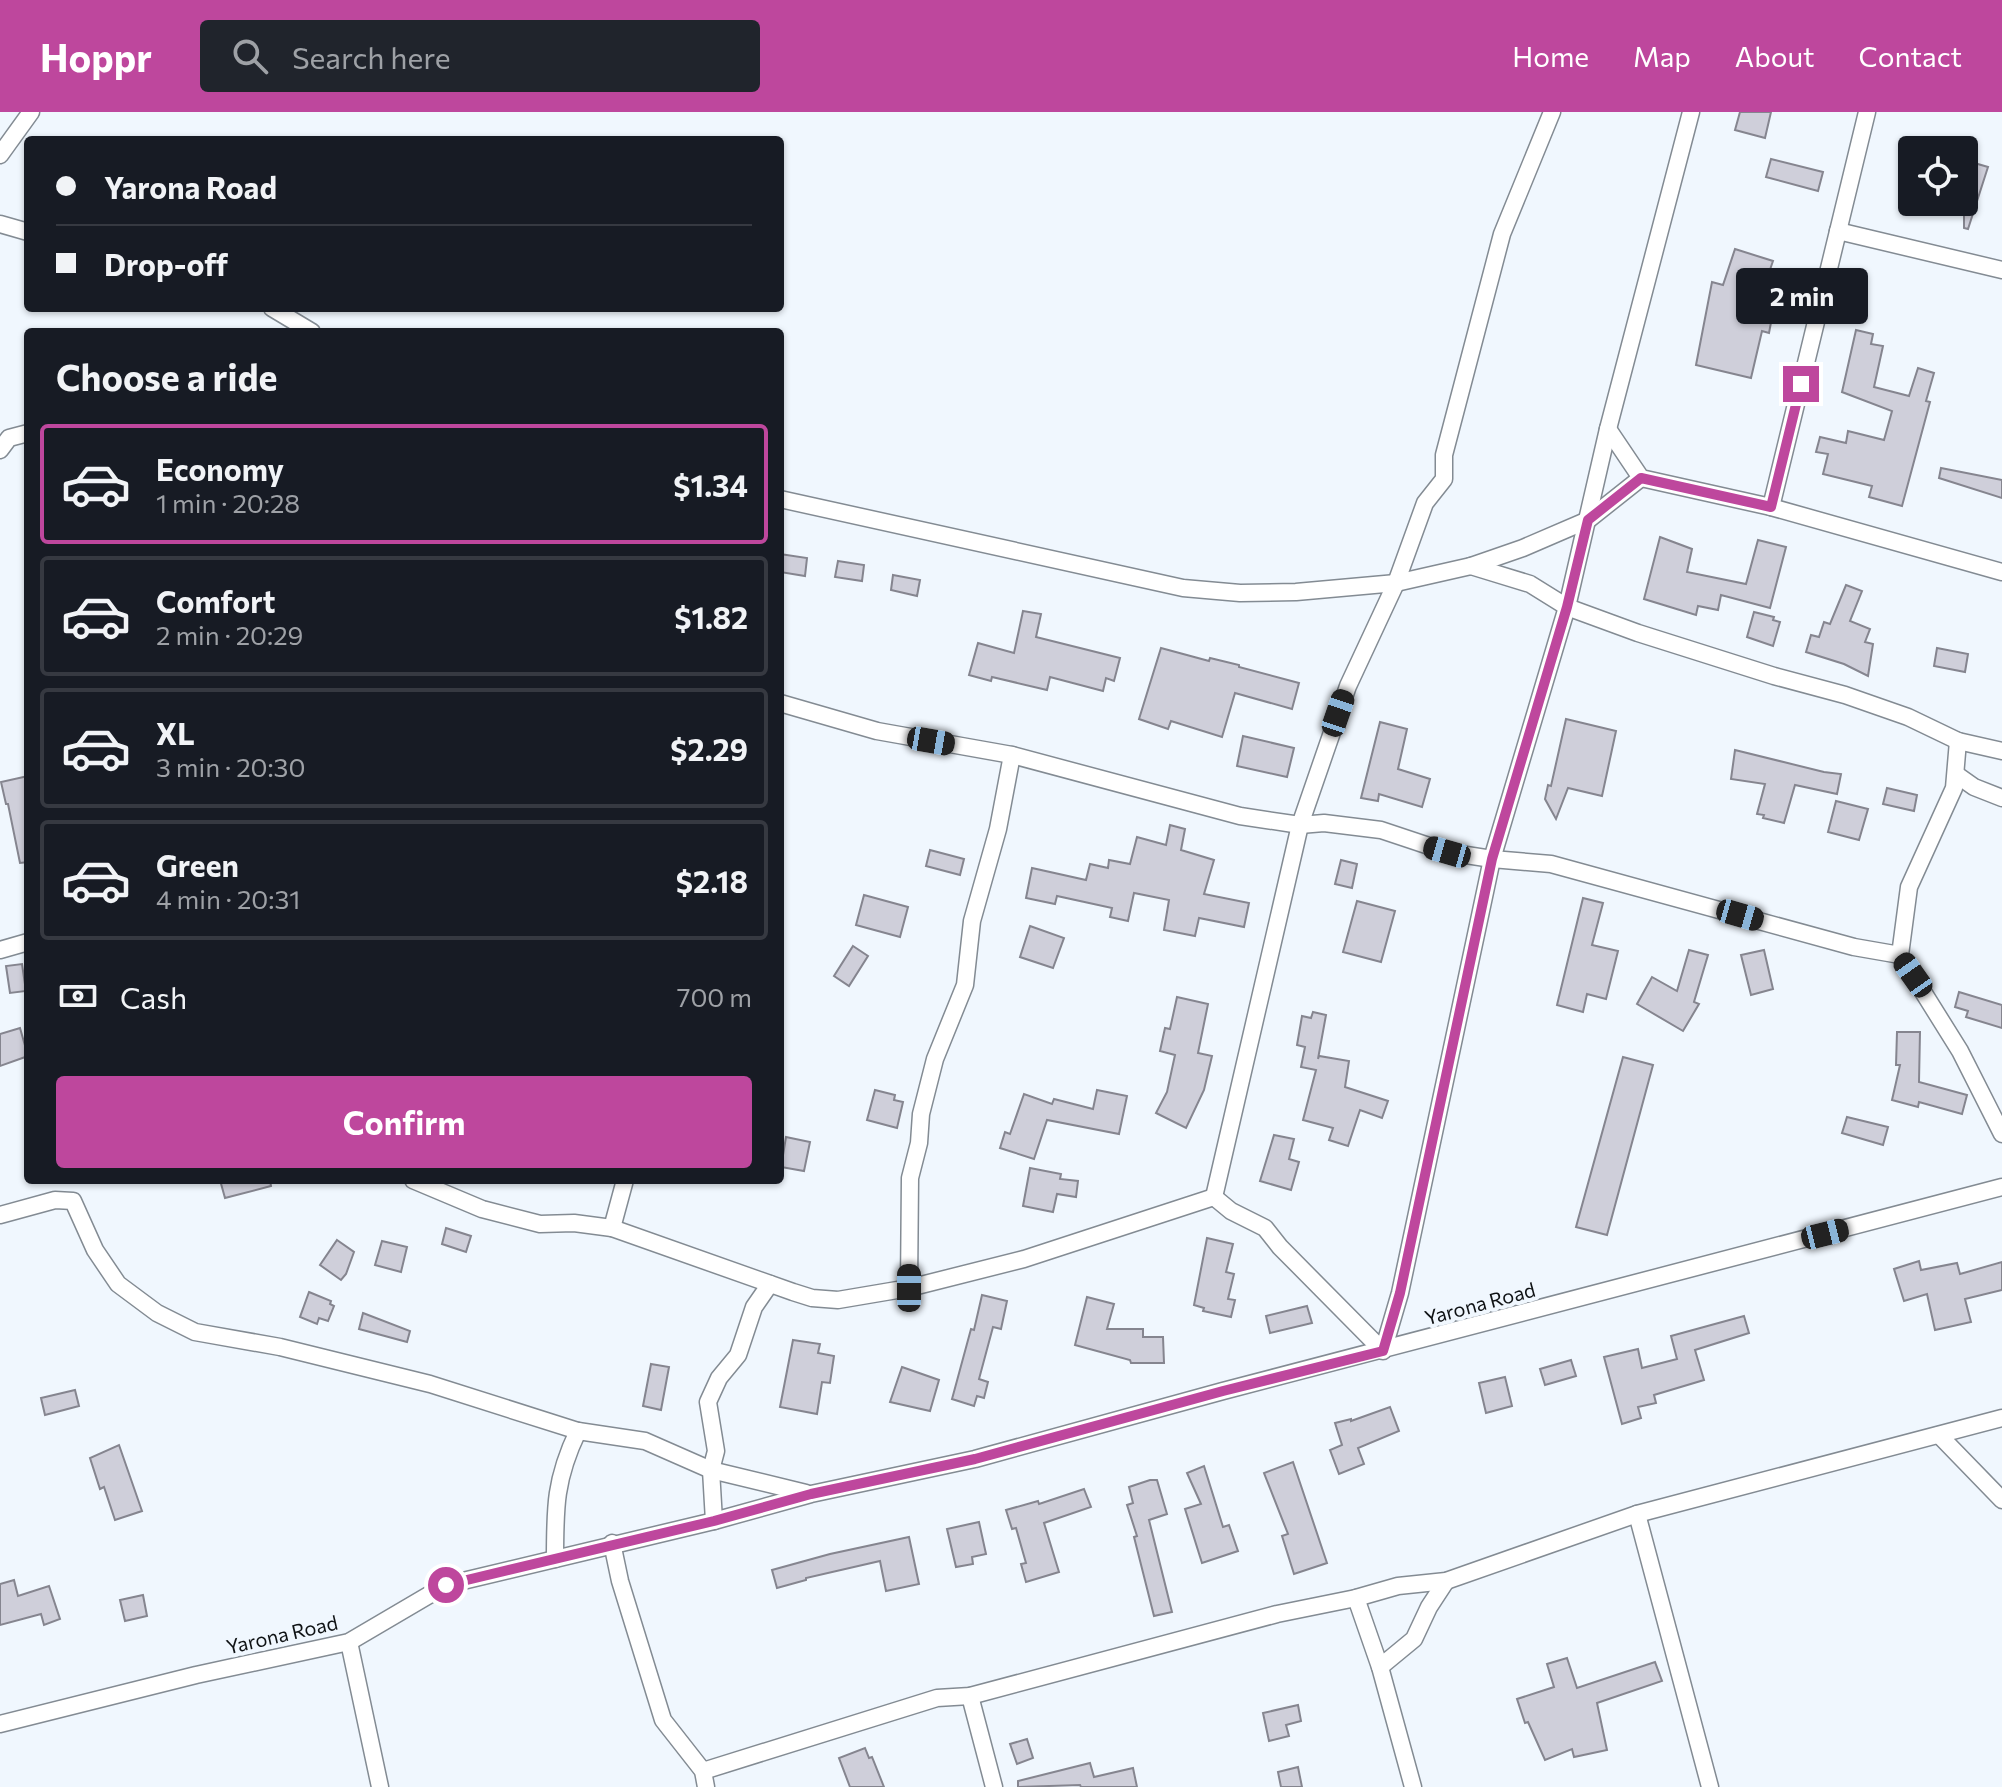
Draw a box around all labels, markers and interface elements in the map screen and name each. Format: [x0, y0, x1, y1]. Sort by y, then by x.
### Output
search box [200, 20, 760, 92]
text: Hoppr [40, 33, 152, 80]
icon: search [228, 34, 272, 78]
text: Search here [292, 38, 451, 75]
text: Home [1512, 39, 1589, 73]
text: Map [1633, 39, 1691, 73]
text: About [1735, 39, 1815, 73]
text: Contact [1859, 39, 1962, 73]
map controls [1898, 136, 1978, 216]
button: locate [1898, 136, 1978, 216]
text: Yarona Road [104, 168, 277, 205]
text: Drop-off [104, 245, 228, 282]
callout: 2 min [1735, 268, 1867, 324]
text: 2 min [1770, 280, 1834, 311]
text: Choose a ride [56, 354, 277, 398]
route end [1783, 366, 1819, 402]
icon: car [60, 448, 132, 520]
text: Economy [156, 450, 284, 487]
text: $1.34 [673, 466, 748, 503]
text: 1 min · 20:28 [156, 487, 300, 518]
icon: car [60, 580, 132, 652]
text: Comfort [156, 582, 275, 619]
text: $1.82 [674, 598, 748, 635]
text: 2 min · 20:29 [156, 619, 303, 650]
car [1319, 686, 1357, 740]
icon: car [60, 712, 132, 784]
text: XL [156, 714, 195, 751]
car [905, 725, 957, 757]
text: $2.29 [670, 730, 748, 767]
text: 3 min · 20:30 [156, 751, 305, 782]
car [1421, 834, 1473, 870]
icon: car [60, 844, 132, 916]
text: Green [156, 846, 239, 883]
text: $2.18 [676, 862, 748, 899]
text: 4 min · 20:31 [156, 883, 300, 914]
car [1714, 897, 1766, 933]
car [1889, 948, 1937, 1002]
icon: cash [56, 974, 100, 1018]
text: Cash [120, 978, 187, 1015]
text: 700 m [677, 981, 752, 1012]
button: Confirm [56, 1076, 752, 1168]
car [1799, 1217, 1851, 1251]
car [897, 1264, 921, 1312]
street label: Yarona Road [1422, 1277, 1538, 1329]
route start [428, 1567, 464, 1603]
street label: Yarona Road [224, 1610, 340, 1658]

